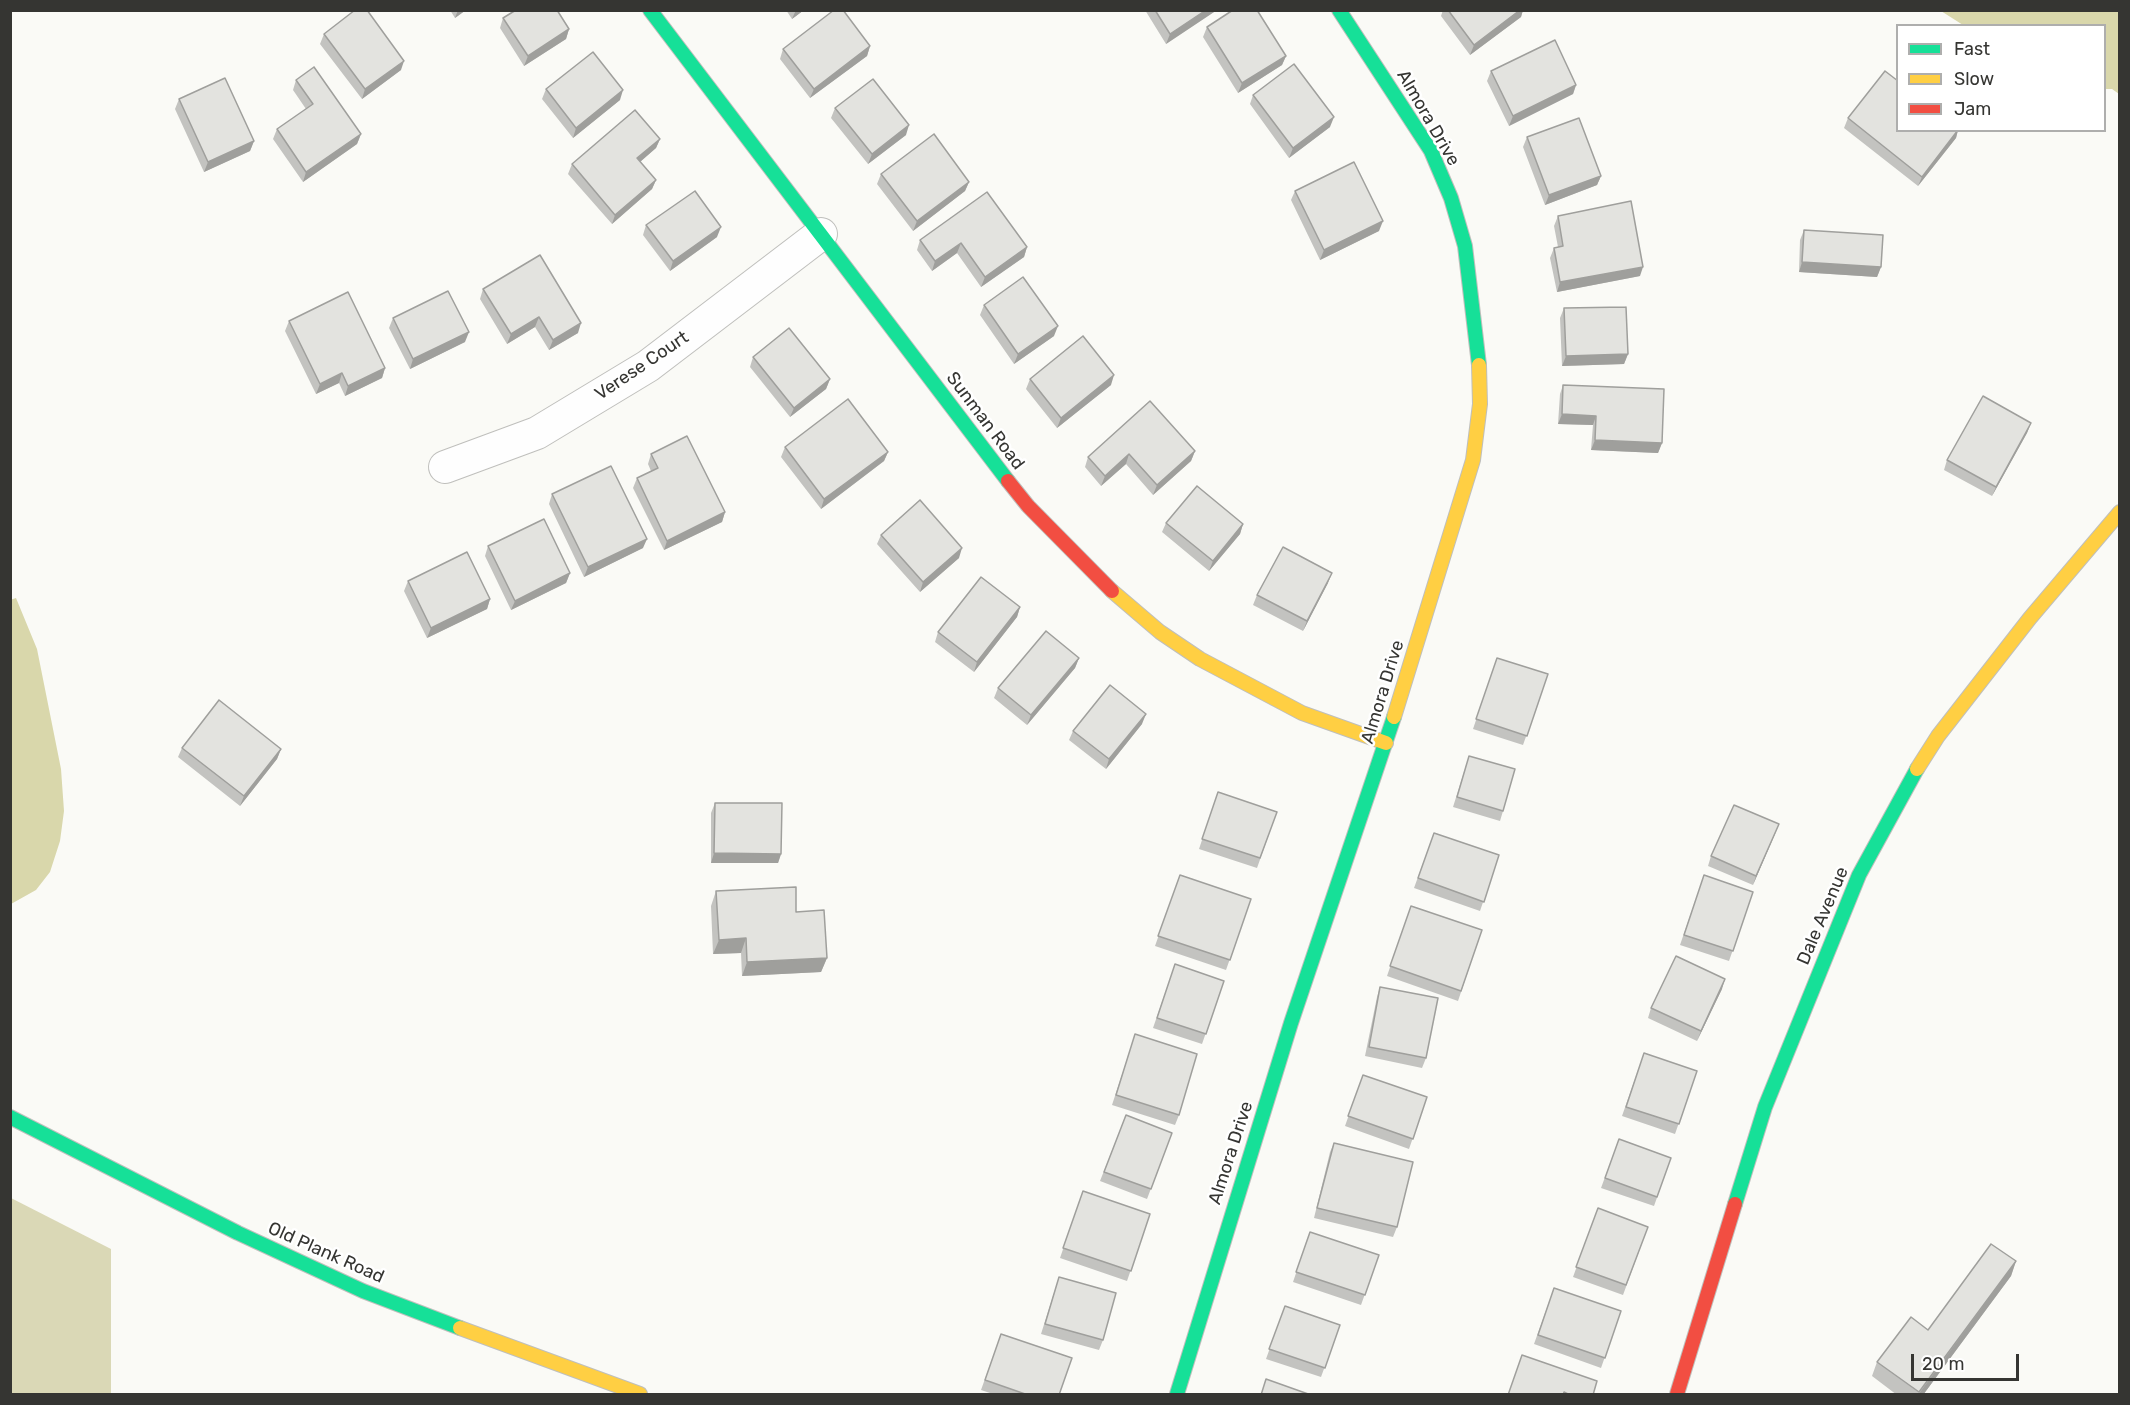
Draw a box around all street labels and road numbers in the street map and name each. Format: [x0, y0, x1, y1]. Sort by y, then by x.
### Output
street label: Almora Drive [1392, 66, 1464, 170]
street label: Verese Court [591, 327, 693, 405]
street label: Sunman Road [941, 368, 1029, 474]
street label: Almora Drive [1357, 638, 1409, 746]
street label: Dale Avenue [1793, 864, 1853, 968]
street label: Almora Drive [1204, 1099, 1258, 1207]
street label: Old Plank Road [265, 1218, 387, 1288]

